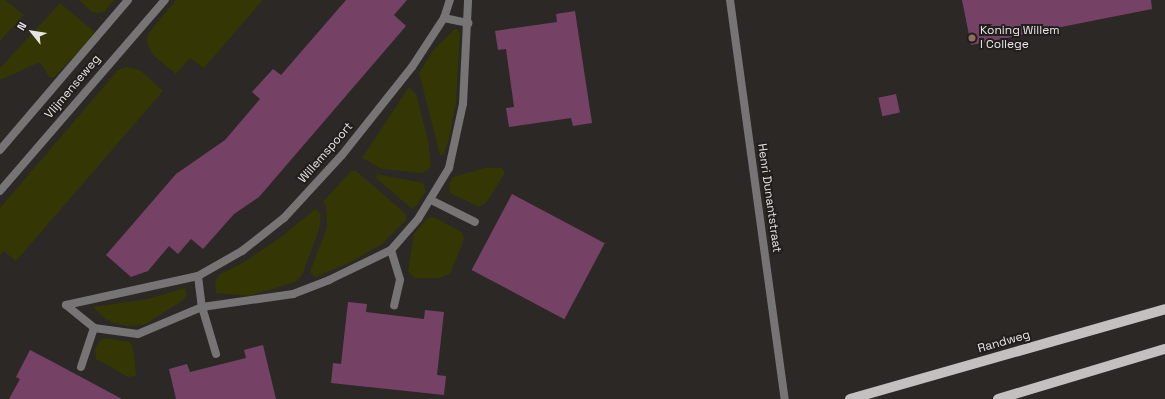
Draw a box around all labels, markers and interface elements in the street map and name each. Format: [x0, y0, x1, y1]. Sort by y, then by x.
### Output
north arrow [12, 12, 52, 52]
text: N [14, 19, 30, 33]
place label: Koning Willem I College [980, 24, 1060, 52]
marker: Koning Willem I College [967, 33, 977, 43]
street label: Vlijmenseweg [42, 52, 104, 122]
street label: Willemspoort [296, 120, 356, 186]
street label: Henri Dunantstraat [754, 142, 784, 254]
street label: Randweg [976, 328, 1032, 356]

